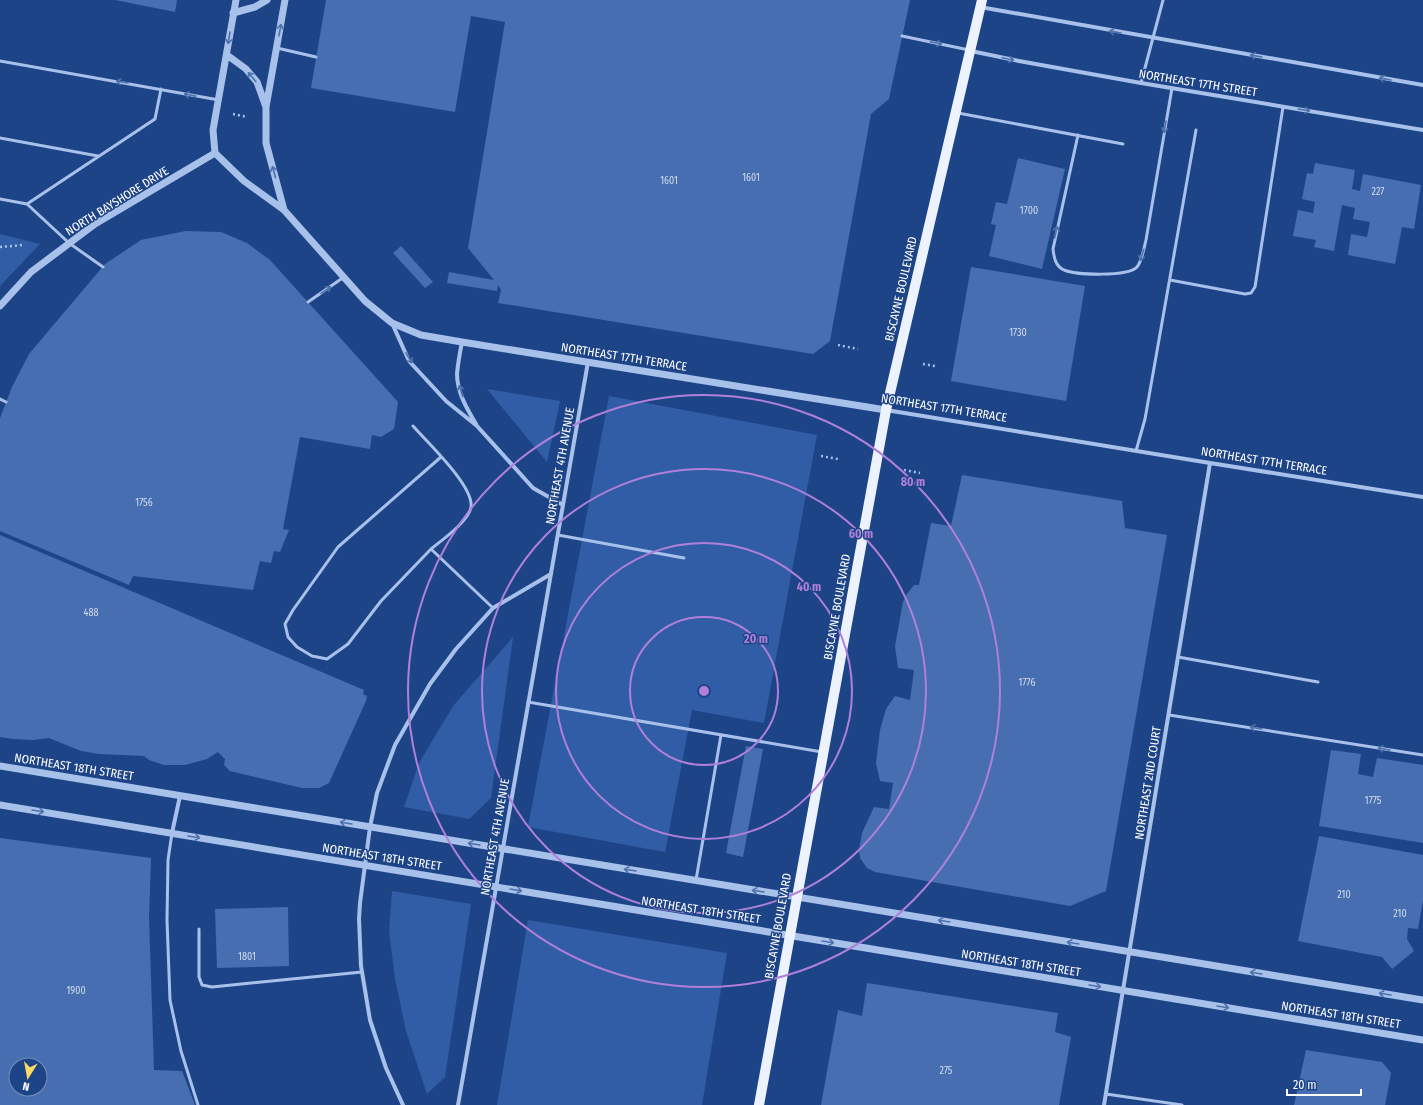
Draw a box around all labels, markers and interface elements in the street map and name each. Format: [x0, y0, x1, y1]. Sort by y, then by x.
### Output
one-way arrow [276, 24, 284, 37]
one-way arrow [1109, 27, 1122, 35]
one-way arrow [225, 32, 233, 45]
one-way arrow [929, 40, 942, 48]
one-way arrow [1250, 52, 1263, 60]
one-way arrow [1001, 56, 1014, 64]
street label: NORTHEAST 17TH STREET [1138, 67, 1259, 99]
one-way arrow [248, 72, 257, 82]
one-way arrow [1378, 74, 1391, 82]
one-way arrow [116, 78, 129, 86]
one-way arrow [184, 90, 197, 98]
one-way arrow [1297, 106, 1310, 114]
one-way arrow [1161, 120, 1169, 133]
street label: NORTH BAYSHORE DRIVE [63, 163, 171, 238]
one-way arrow [269, 166, 277, 179]
house number: 1601 [742, 172, 760, 184]
house number: 1601 [660, 175, 678, 187]
house number: 227 [1372, 186, 1384, 198]
house number: 1700 [1020, 205, 1038, 217]
one-way arrow [1053, 226, 1061, 239]
street label: BISCAYNE BOULEVARD [882, 235, 920, 343]
one-way arrow [1138, 248, 1145, 261]
one-way arrow [320, 286, 331, 294]
house number: 1730 [1009, 327, 1027, 339]
street label: NORTHEAST 17TH TERRACE [560, 340, 688, 374]
one-way arrow [404, 353, 413, 364]
one-way arrow [457, 385, 464, 398]
street label: NORTHEAST 17TH TERRACE [880, 391, 1008, 425]
street label: NORTHEAST 4TH AVENUE [543, 406, 577, 526]
street label: NORTHEAST 17TH TERRACE [1200, 444, 1328, 478]
text: 80 m [901, 475, 925, 489]
house number: 1756 [135, 497, 153, 509]
text: 60 m [849, 527, 873, 541]
street label: BISCAYNE BOULEVARD [821, 553, 853, 661]
text: 40 m [797, 580, 821, 594]
house number: 488 [84, 607, 98, 619]
text: 20 m [743, 632, 768, 646]
house number: 1776 [1019, 677, 1035, 689]
centre of rings [697, 684, 711, 698]
one-way arrow [1250, 724, 1263, 732]
street label: NORTHEAST 2ND COURT [1132, 725, 1164, 841]
one-way arrow [1378, 745, 1391, 753]
street label: NORTHEAST 18TH STREET [13, 751, 135, 783]
street label: NORTHEAST 4TH AVENUE [478, 777, 512, 897]
house number: 1775 [1365, 795, 1382, 807]
one-way arrow [32, 807, 45, 815]
one-way arrow [340, 819, 353, 827]
one-way arrow [187, 833, 200, 841]
one-way arrow [468, 840, 481, 848]
street label: NORTHEAST 18TH STREET [321, 841, 443, 873]
one-way arrow [624, 866, 637, 874]
street label: BISCAYNE BOULEVARD [762, 872, 794, 980]
one-way arrow [509, 886, 522, 894]
one-way arrow [752, 887, 765, 895]
house number: 210 [1337, 889, 1351, 901]
street label: NORTHEAST 18TH STREET [640, 894, 762, 926]
house number: 210 [1393, 908, 1407, 920]
one-way arrow [938, 917, 951, 925]
one-way arrow [821, 938, 834, 946]
one-way arrow [1067, 938, 1080, 946]
street label: NORTHEAST 18TH STREET [960, 947, 1082, 979]
house number: 1801 [238, 951, 256, 963]
one-way arrow [1250, 969, 1263, 977]
one-way arrow [1088, 982, 1101, 990]
house number: 1900 [66, 985, 86, 997]
one-way arrow [1378, 990, 1391, 998]
street label: NORTHEAST 18TH STREET [1280, 999, 1402, 1031]
one-way arrow [1216, 1003, 1229, 1011]
north arrow [8, 1057, 48, 1097]
house number: 275 [940, 1065, 953, 1077]
scale bar [1287, 1071, 1361, 1097]
text: 20 m [1293, 1078, 1317, 1092]
text: N [22, 1079, 31, 1093]

